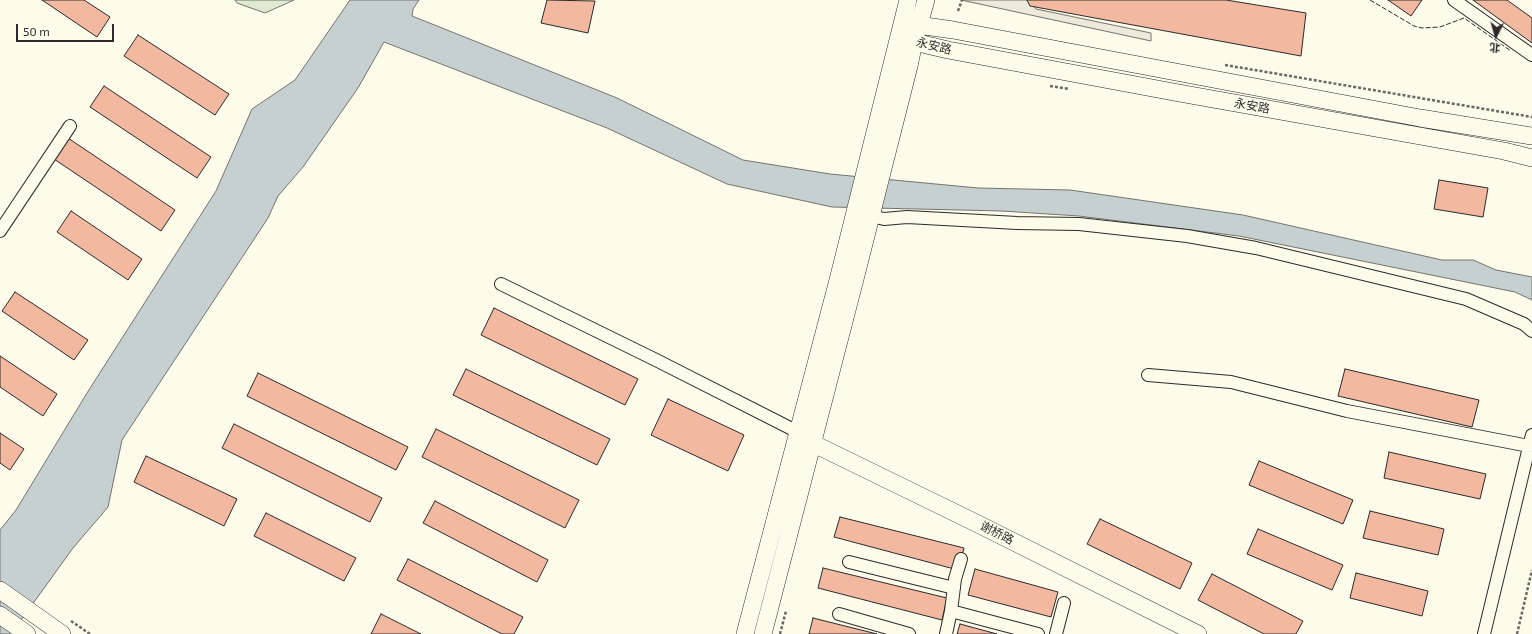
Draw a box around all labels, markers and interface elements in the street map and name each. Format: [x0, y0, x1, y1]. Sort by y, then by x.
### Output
scale bar [18, 16, 116, 42]
north arrow [1476, 16, 1516, 56]
text: 50 m [23, 24, 50, 38]
street label: 永安路 [915, 35, 953, 57]
text: 北 [1489, 41, 1501, 55]
street label: 永安路 [1233, 96, 1271, 116]
street label: 谢桥路 [978, 518, 1016, 548]

